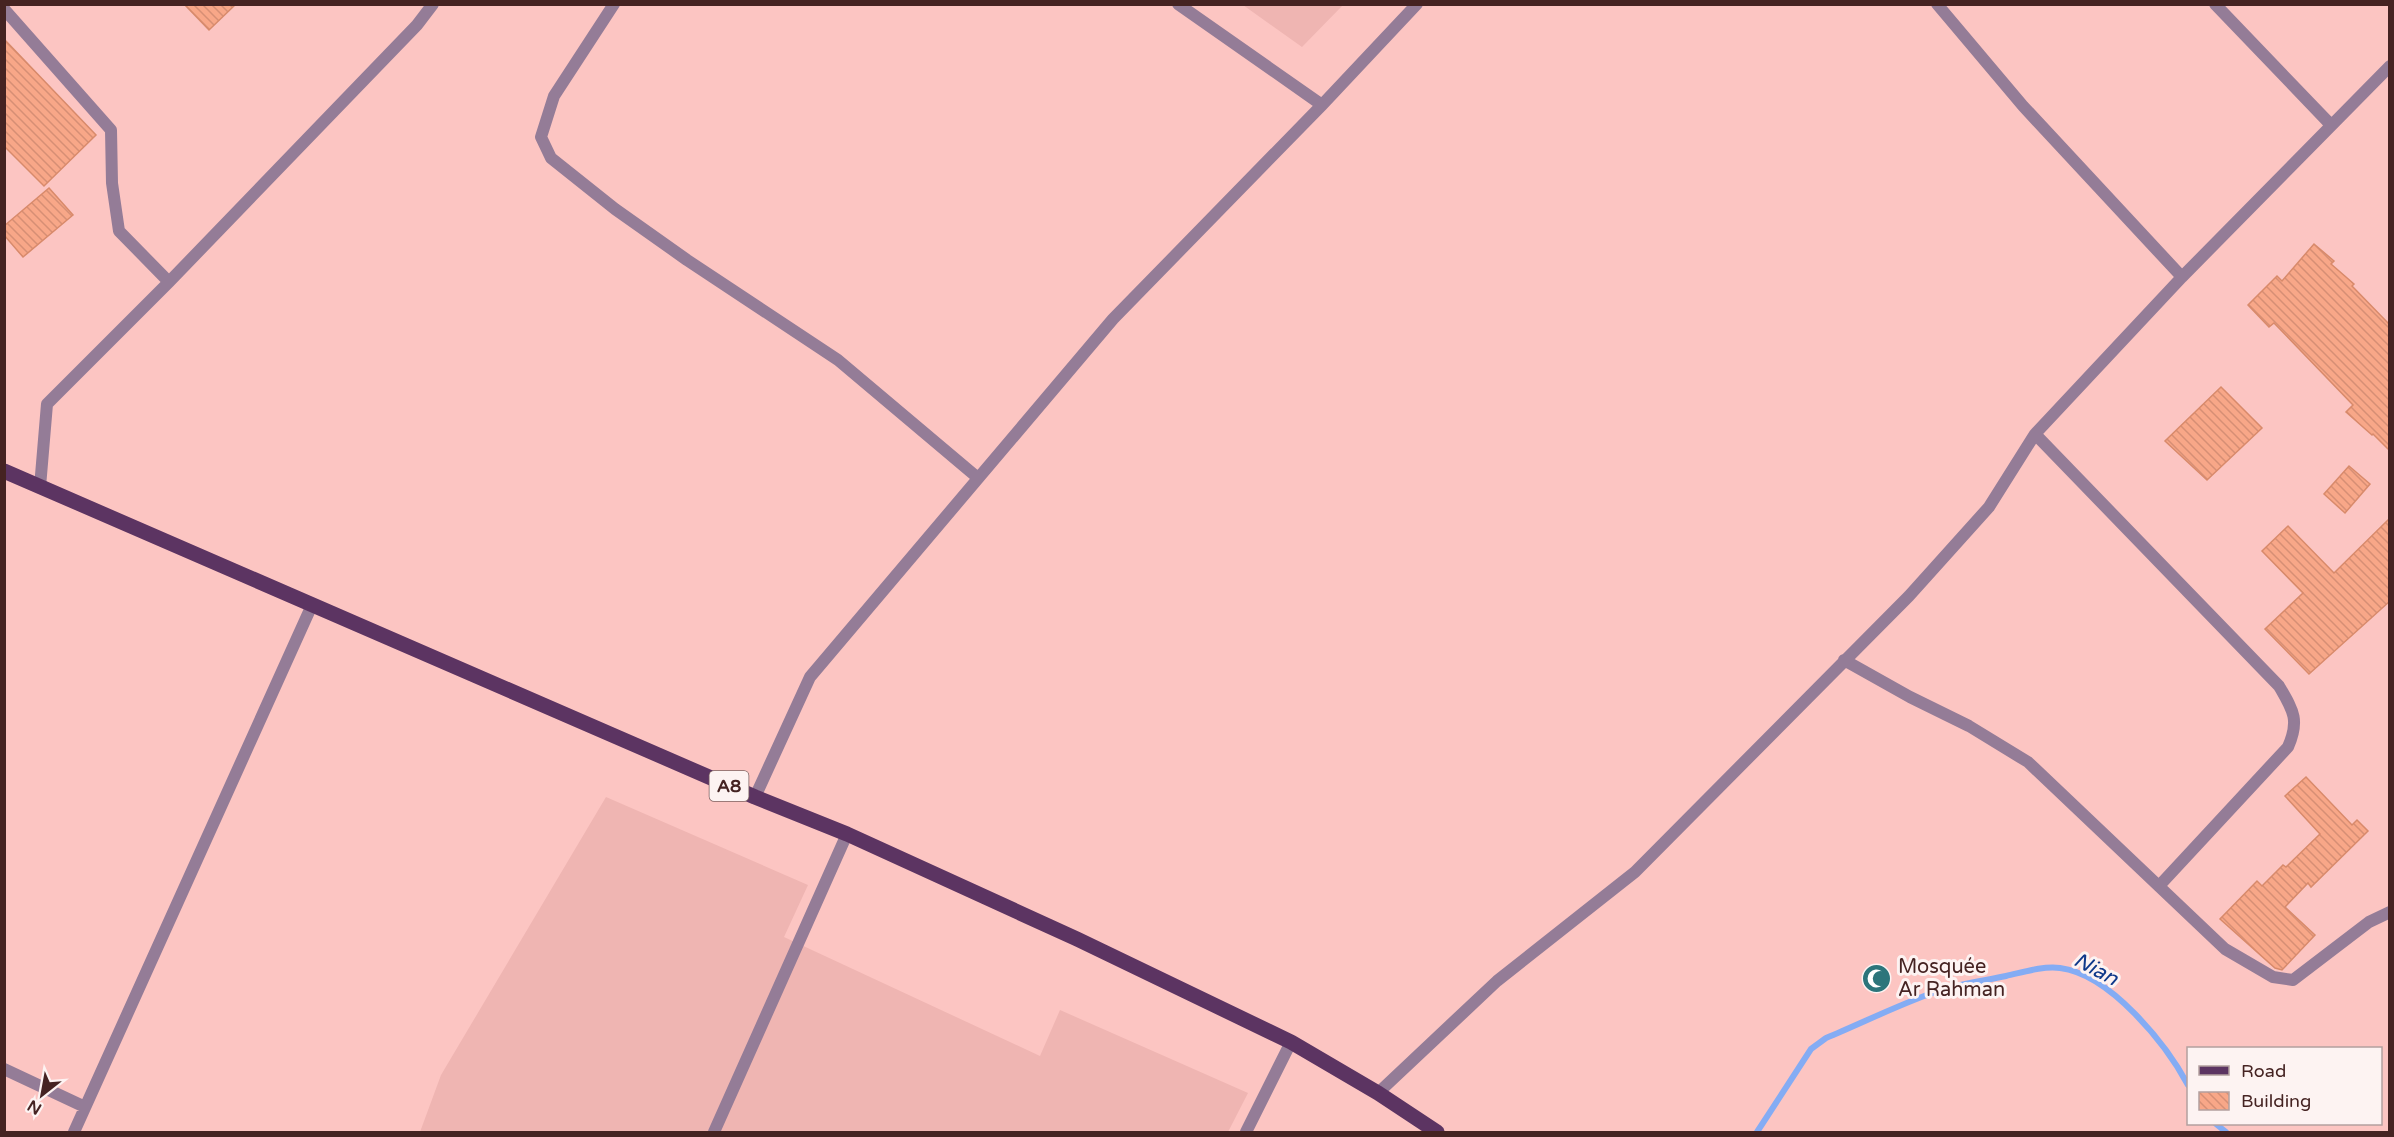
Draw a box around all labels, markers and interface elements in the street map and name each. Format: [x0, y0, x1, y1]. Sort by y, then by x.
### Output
road number: A8 [710, 771, 748, 801]
water label: Nian [2069, 947, 2123, 992]
place label: Mosquée Ar Rahman [1898, 955, 2005, 1002]
mosque icon: Mosquée Ar Rahman [1861, 962, 1893, 994]
legend [2187, 1047, 2382, 1125]
text: Road [2241, 1060, 2286, 1082]
north arrow [12, 1065, 72, 1125]
text: Building [2241, 1090, 2311, 1112]
text: N [24, 1095, 45, 1119]

